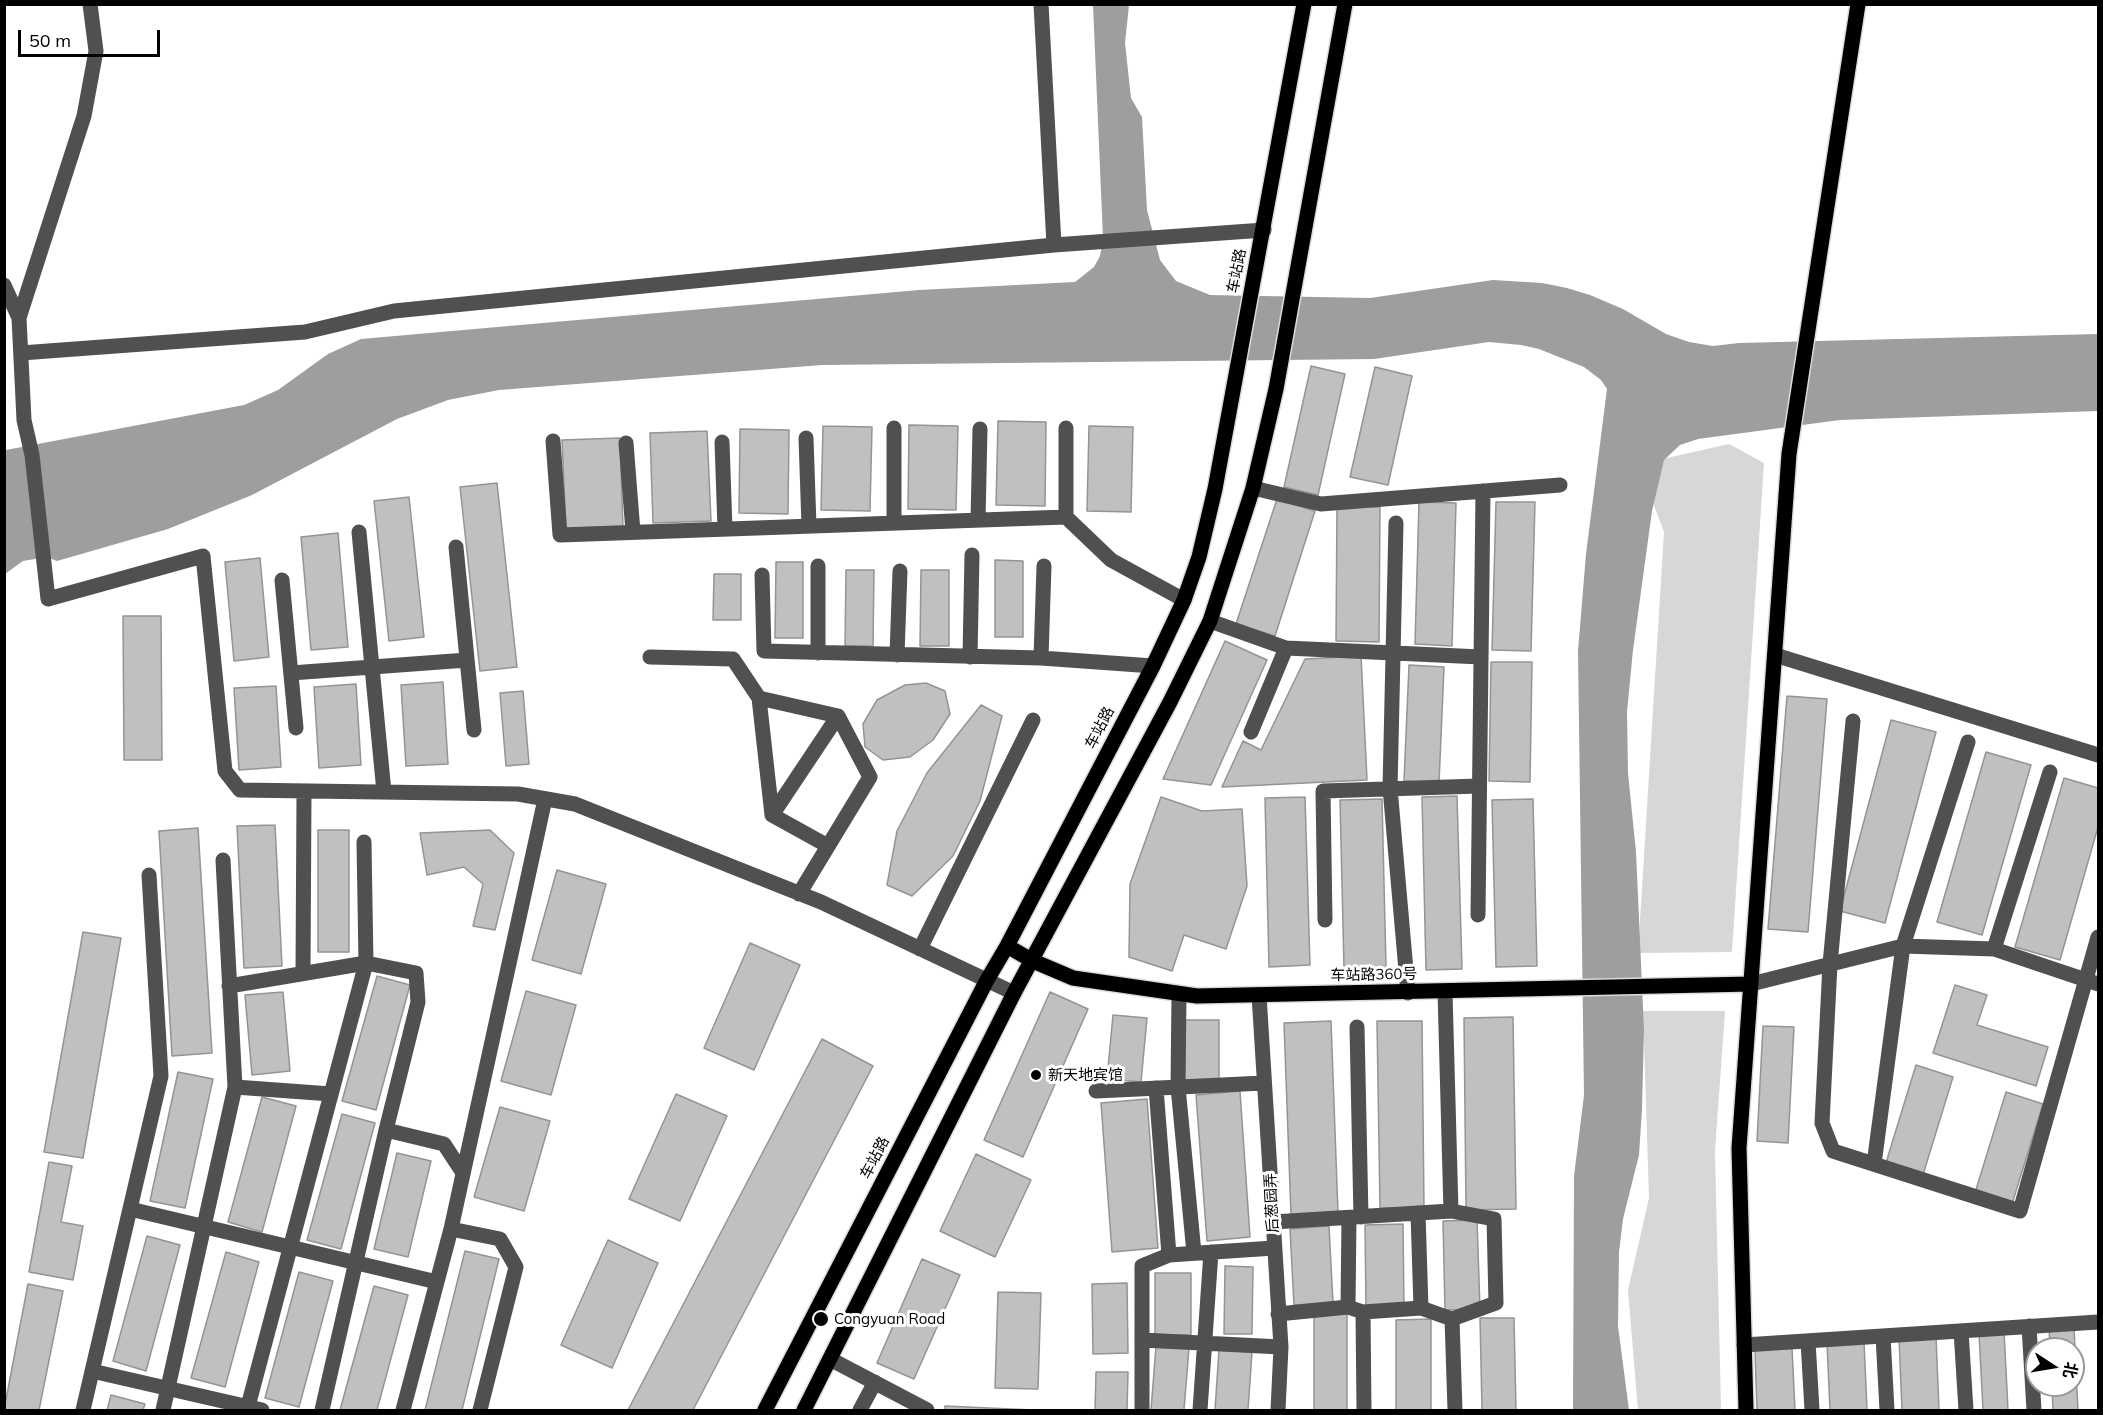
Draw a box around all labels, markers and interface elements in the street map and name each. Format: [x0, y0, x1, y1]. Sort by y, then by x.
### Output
scale bar [21, 18, 164, 56]
text: 50 m [29, 29, 71, 52]
street label: 车站路 [1224, 247, 1250, 295]
street label: 车站路 [1082, 704, 1118, 752]
street label: 车站路360号 [1330, 965, 1418, 985]
place label: 新天地宾馆 [1048, 1066, 1123, 1084]
marker: 新天地宾馆 [1029, 1068, 1043, 1082]
street label: 车站路 [857, 1134, 893, 1182]
street label: 后葱园弄 [1261, 1173, 1283, 1233]
marker: Congyuan Road [812, 1310, 830, 1328]
place label: Congyuan Road [834, 1310, 945, 1328]
north arrow [2025, 1337, 2085, 1397]
text: 北 [2059, 1360, 2082, 1380]

